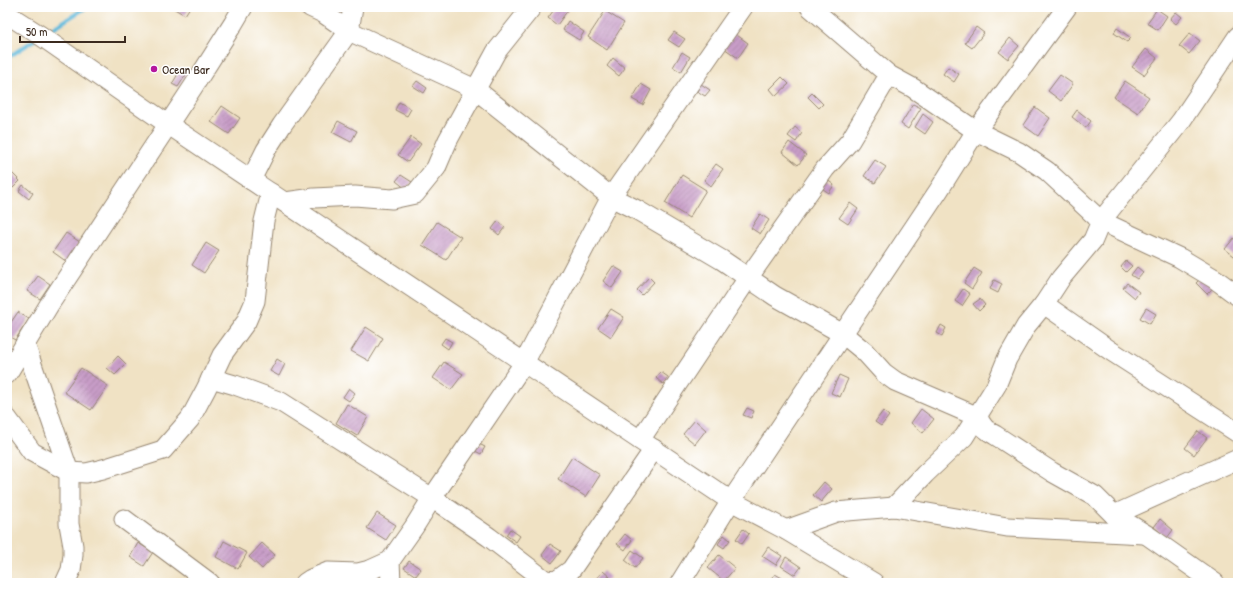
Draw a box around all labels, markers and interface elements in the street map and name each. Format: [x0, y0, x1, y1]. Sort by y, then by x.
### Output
scale bar [20, 18, 125, 44]
text: 50 m [26, 23, 47, 40]
place label: Ocean Bar [162, 60, 210, 78]
marker: Ocean Bar [149, 64, 159, 74]

